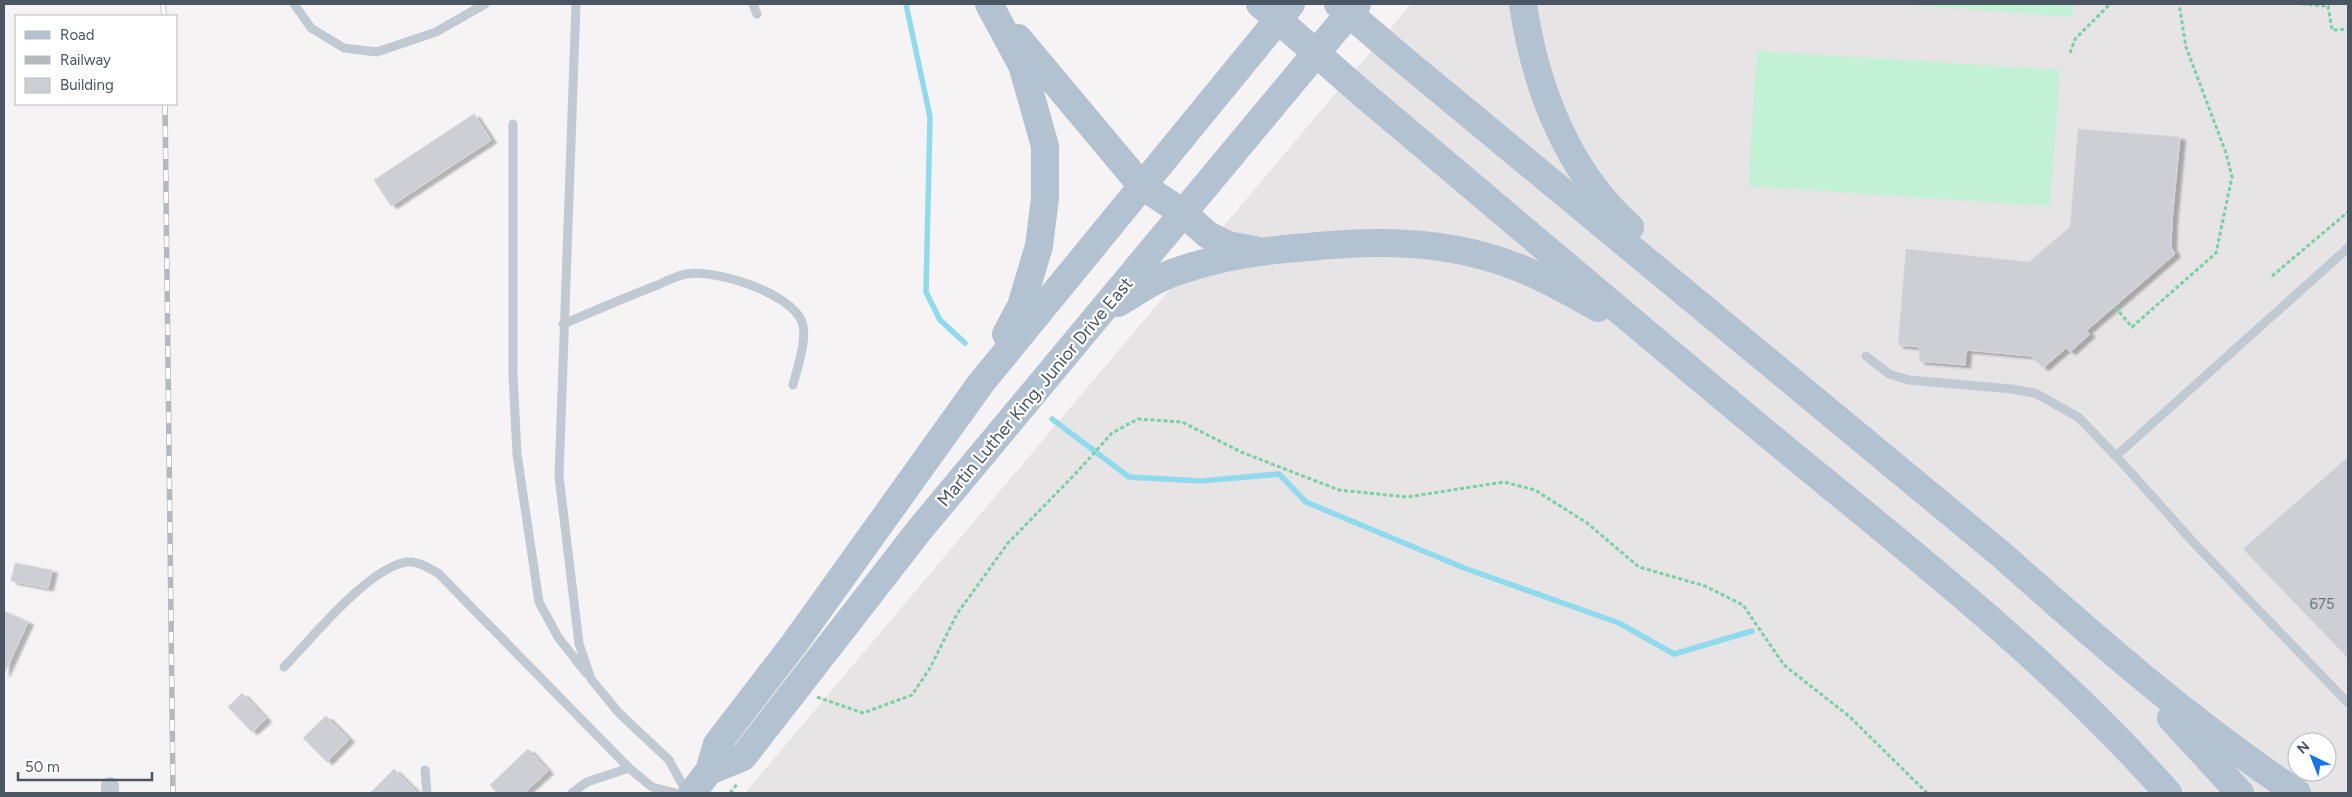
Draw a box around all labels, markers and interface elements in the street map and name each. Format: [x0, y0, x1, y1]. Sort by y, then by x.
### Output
legend [15, 15, 178, 105]
text: Road [60, 26, 95, 44]
text: Railway [60, 51, 111, 69]
text: Building [60, 76, 114, 94]
street label: Martin Luther King, Junior Drive East [933, 273, 1138, 511]
house number: 675 [2309, 595, 2335, 613]
north arrow [2287, 732, 2337, 782]
text: N [2294, 738, 2313, 758]
scale bar [18, 750, 151, 782]
text: 50 m [25, 758, 60, 776]

